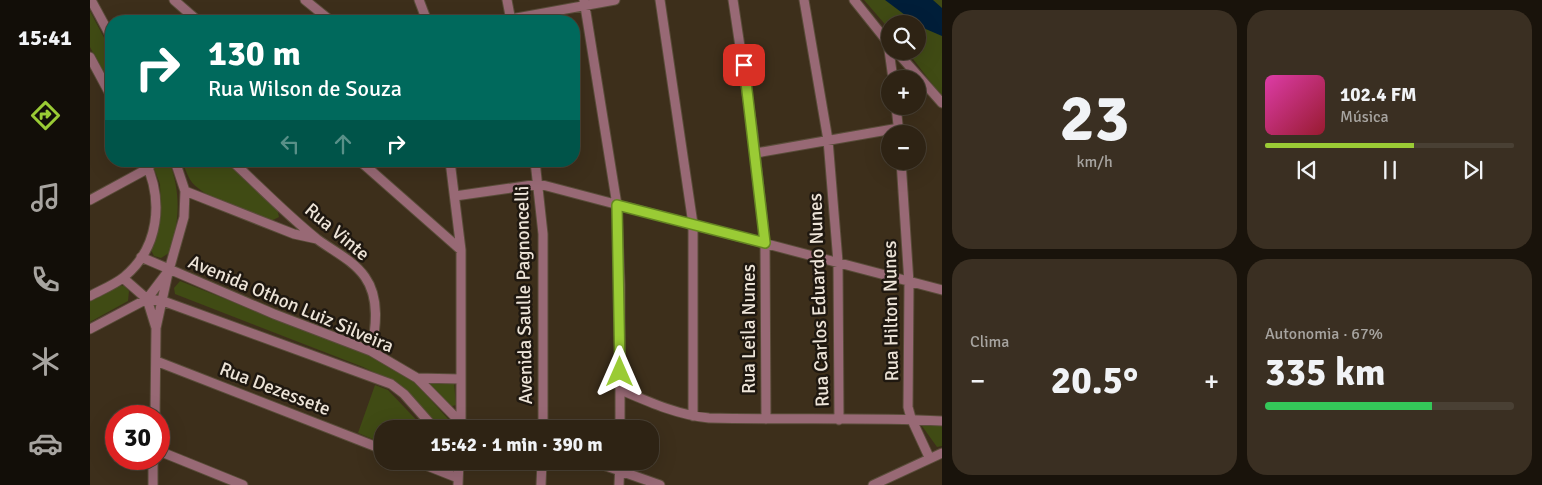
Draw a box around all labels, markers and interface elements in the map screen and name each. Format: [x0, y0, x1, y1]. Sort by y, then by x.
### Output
map controls [881, 15, 926, 170]
button: search [881, 15, 926, 60]
text: 15:41 [18, 24, 72, 51]
text: 130 m [208, 32, 301, 75]
icon: right [125, 35, 190, 100]
pin [723, 44, 765, 86]
icon: arrive [730, 51, 758, 79]
button: + [881, 70, 926, 115]
text: Rua Wilson de Souza [208, 75, 402, 102]
text: 23 [1059, 79, 1130, 159]
text: 102.4 FM [1340, 83, 1417, 107]
icon: directions [28, 98, 63, 133]
text: Música [1340, 107, 1389, 127]
button: − [881, 125, 926, 170]
icon: left [276, 130, 304, 158]
icon: ahead [329, 130, 357, 158]
icon: right [382, 130, 410, 158]
text: km/h [1076, 152, 1113, 172]
icon: previous [1293, 156, 1321, 184]
icon: pause [1376, 156, 1404, 184]
icon: next [1459, 156, 1487, 184]
icon: music [28, 180, 63, 215]
street label: Avenida Saulle Pagnoncelli [510, 186, 538, 404]
street label: Rua Carlos Eduardo Nunes [803, 193, 835, 407]
street label: Rua Vinte [300, 198, 374, 266]
street label: Rua Hilton Nunes [878, 240, 904, 382]
street label: Avenida Othon Luiz Silveira [185, 250, 397, 358]
icon: phone [28, 262, 63, 297]
street label: Rua Leila Nunes [737, 264, 761, 394]
text: Autonomia · 67% [1265, 324, 1383, 344]
text: Clima [970, 332, 1009, 352]
icon: climate [28, 344, 63, 379]
position arrow [593, 345, 645, 397]
text: 335 km [1265, 349, 1386, 396]
street label: Rua Dezessete [216, 357, 334, 421]
text: 20.5° [1051, 357, 1138, 404]
text: − [970, 364, 985, 398]
text: + [1204, 364, 1219, 398]
speed limit sign: 30 [105, 405, 170, 470]
icon: car [28, 426, 63, 461]
text: 15:42 · 1 min · 390 m [430, 433, 603, 457]

